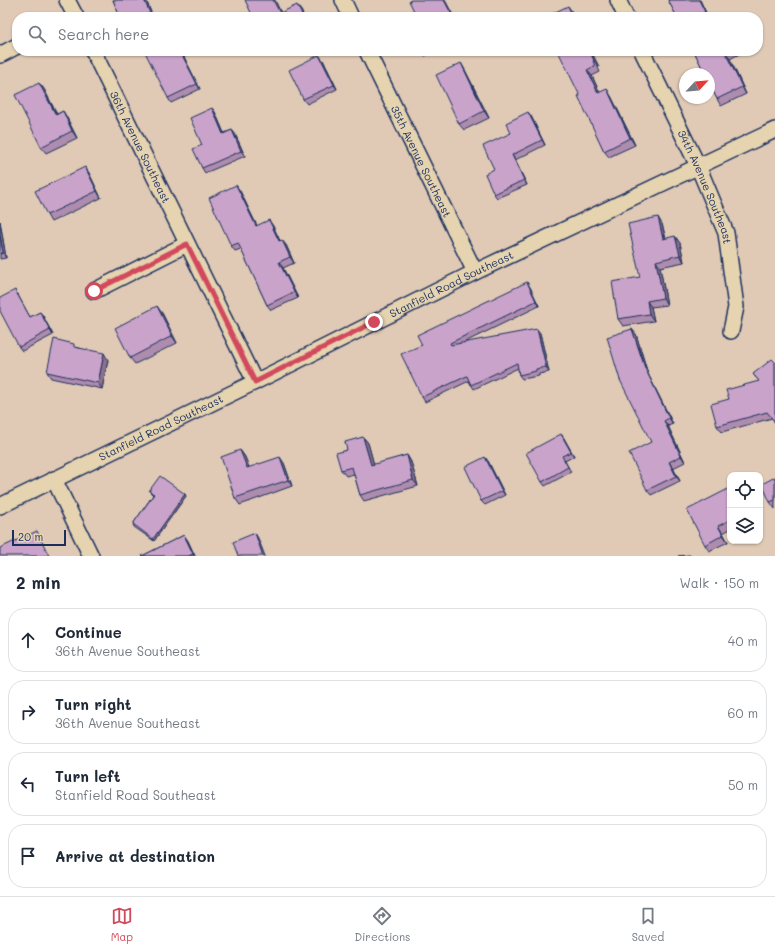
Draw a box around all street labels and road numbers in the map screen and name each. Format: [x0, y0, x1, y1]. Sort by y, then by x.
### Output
street label: 36th Avenue Southeast [107, 88, 174, 206]
street label: 35th Avenue Southeast [388, 103, 455, 220]
street label: 34th Avenue Southeast [674, 127, 735, 245]
street label: Stanfield Road Southeast [387, 247, 516, 321]
street label: Stanfield Road Southeast [96, 391, 226, 464]

